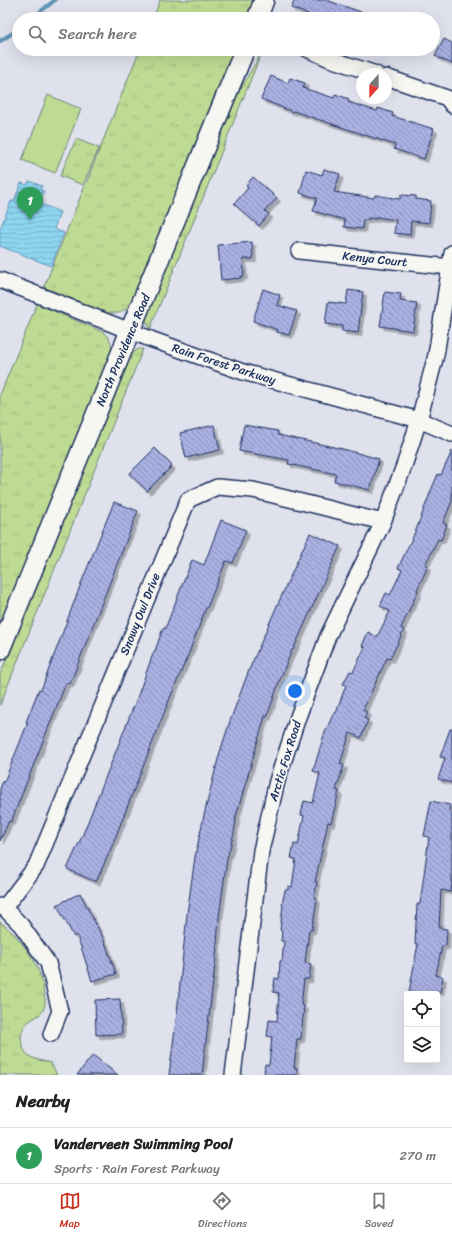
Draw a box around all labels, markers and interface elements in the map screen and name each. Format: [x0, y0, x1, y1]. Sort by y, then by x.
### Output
search box [12, 12, 440, 56]
text: Search here [58, 21, 137, 47]
icon: search [26, 23, 48, 45]
north arrow [356, 68, 392, 104]
pin: 1 [17, 187, 43, 220]
street label: Kenya Court [341, 245, 409, 273]
street label: North Providence Road [89, 290, 157, 410]
street label: Rain Forest Parkway [169, 337, 280, 391]
street label: Snowy Owl Drive [113, 569, 167, 659]
your location [285, 681, 305, 701]
street label: Arctic Fox Road [262, 717, 308, 805]
map controls [404, 991, 440, 1063]
button: locate [404, 991, 440, 1027]
button: layers [404, 1027, 440, 1063]
text: Nearby [16, 1086, 70, 1116]
text: Vanderveen Swimming Pool [54, 1131, 233, 1157]
text: 1 [26, 1144, 32, 1167]
text: 270 m [399, 1144, 436, 1167]
text: Sports · Rain Forest Parkway [54, 1157, 220, 1180]
tab: Map [59, 1190, 81, 1233]
tab: Directions [198, 1190, 247, 1233]
tab: Saved [364, 1190, 393, 1233]

